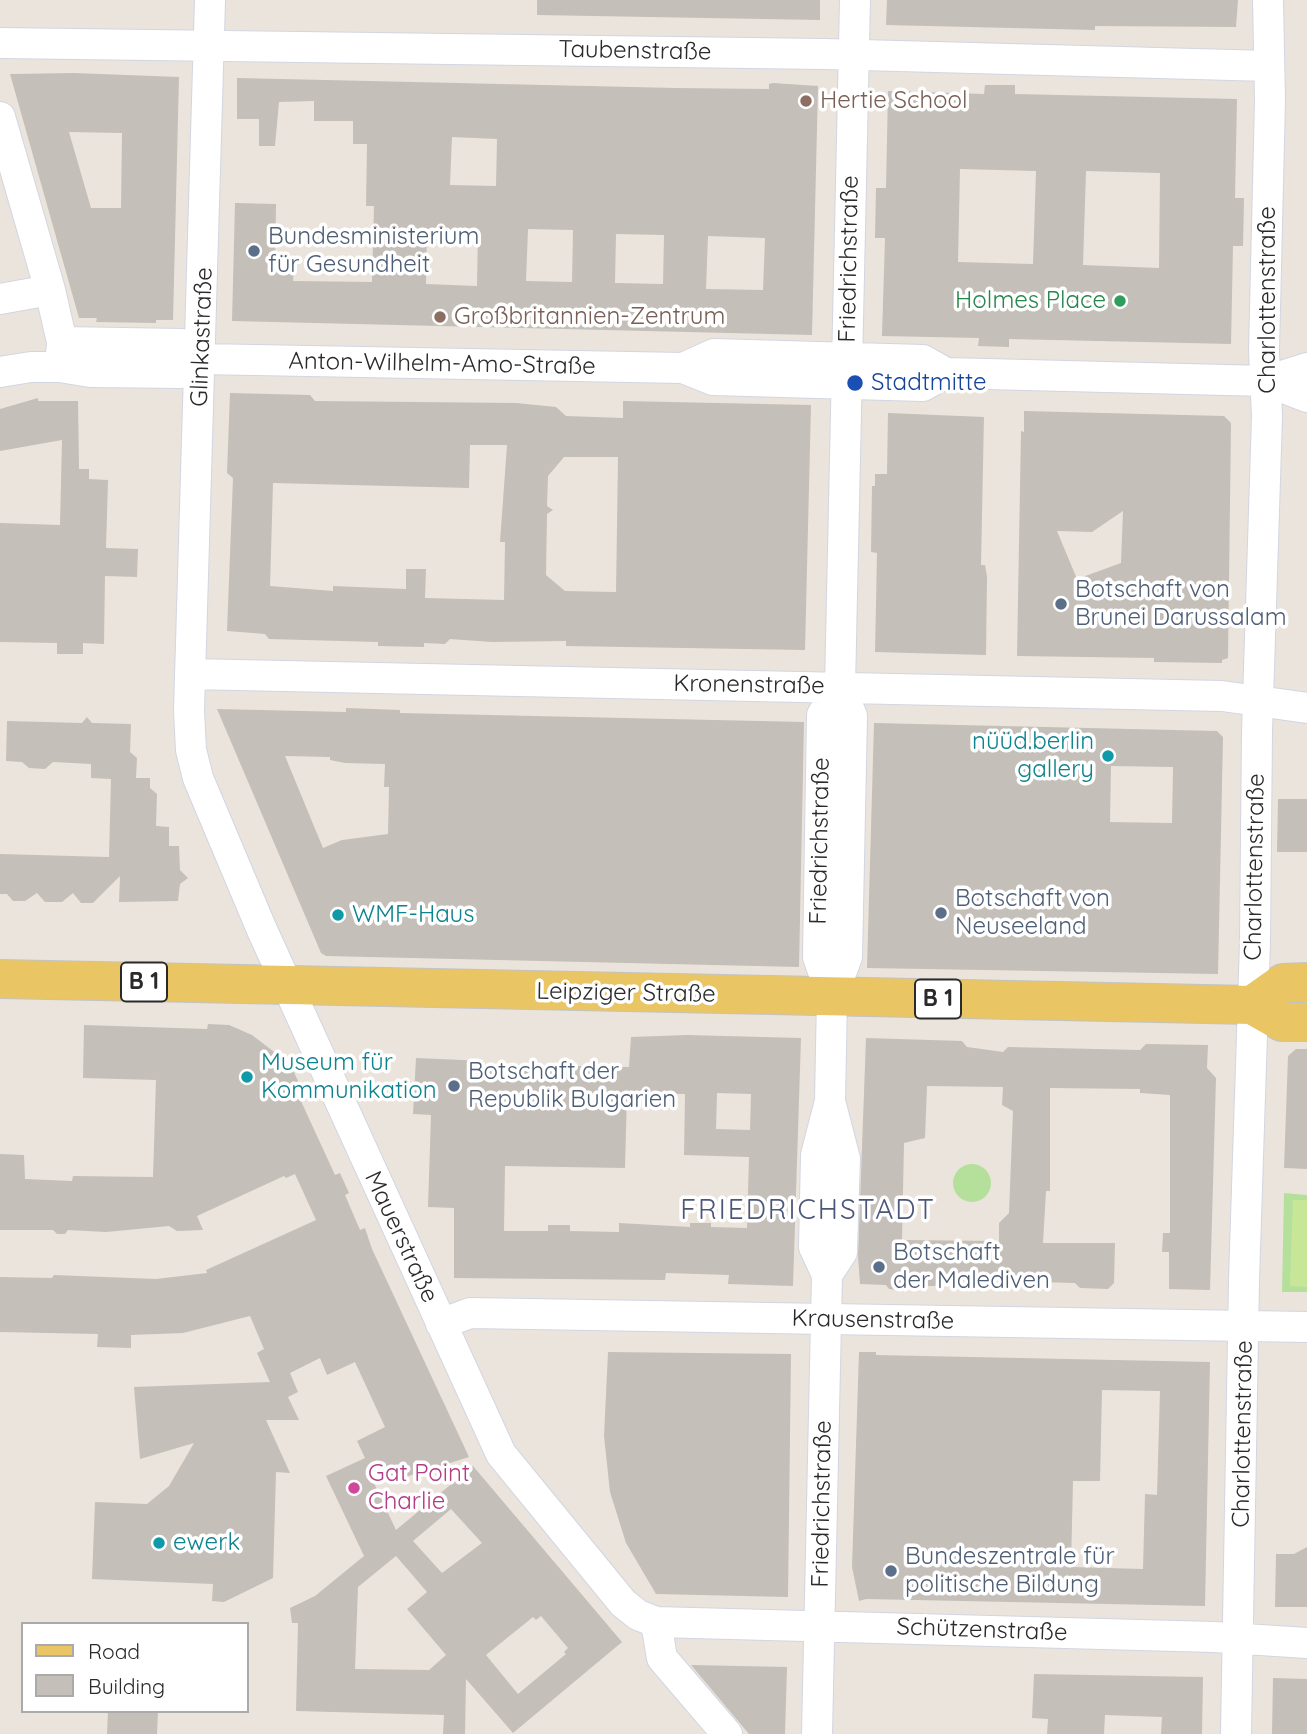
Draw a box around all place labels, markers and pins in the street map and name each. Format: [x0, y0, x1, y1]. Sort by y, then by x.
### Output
place label: Hertie School [820, 87, 968, 115]
marker: Hertie School [798, 93, 814, 109]
place label: Bundesministerium für Gesundheit [268, 223, 479, 279]
marker: Bundesministerium für Gesundheit [246, 243, 262, 259]
place label: Holmes Place [955, 287, 1106, 315]
marker: Holmes Place [1112, 293, 1128, 309]
place label: Großbritannien-Zentrum [454, 303, 725, 331]
marker: Großbritannien-Zentrum [432, 309, 448, 325]
place label: Stadtmitte [871, 369, 987, 397]
marker: Stadtmitte [845, 373, 865, 393]
place label: Botschaft von Brunei Darussalam [1075, 576, 1287, 632]
marker: Botschaft von Brunei Darussalam [1053, 596, 1069, 612]
place label: nüüd.berlin gallery [972, 728, 1094, 784]
marker: nüüd.berlin gallery [1100, 748, 1116, 764]
place label: Botschaft von Neuseeland [955, 885, 1110, 941]
place label: WMF-Haus [352, 901, 474, 929]
marker: Botschaft von Neuseeland [933, 905, 949, 921]
marker: WMF-Haus [330, 907, 346, 923]
place label: Museum für Kommunikation [261, 1049, 437, 1105]
place label: Botschaft der Republik Bulgarien [468, 1058, 676, 1114]
marker: Museum für Kommunikation [239, 1069, 255, 1085]
marker: Botschaft der Republik Bulgarien [446, 1078, 462, 1094]
place label: Botschaft der Malediven [893, 1239, 1050, 1295]
marker: Botschaft der Malediven [871, 1259, 887, 1275]
place label: Gat Point Charlie [368, 1460, 470, 1516]
marker: Gat Point Charlie [346, 1480, 362, 1496]
place label: ewerk [173, 1529, 240, 1557]
marker: ewerk [151, 1535, 167, 1551]
place label: Bundeszentrale für politische Bildung [905, 1543, 1115, 1599]
marker: Bundeszentrale für politische Bildung [883, 1563, 899, 1579]

